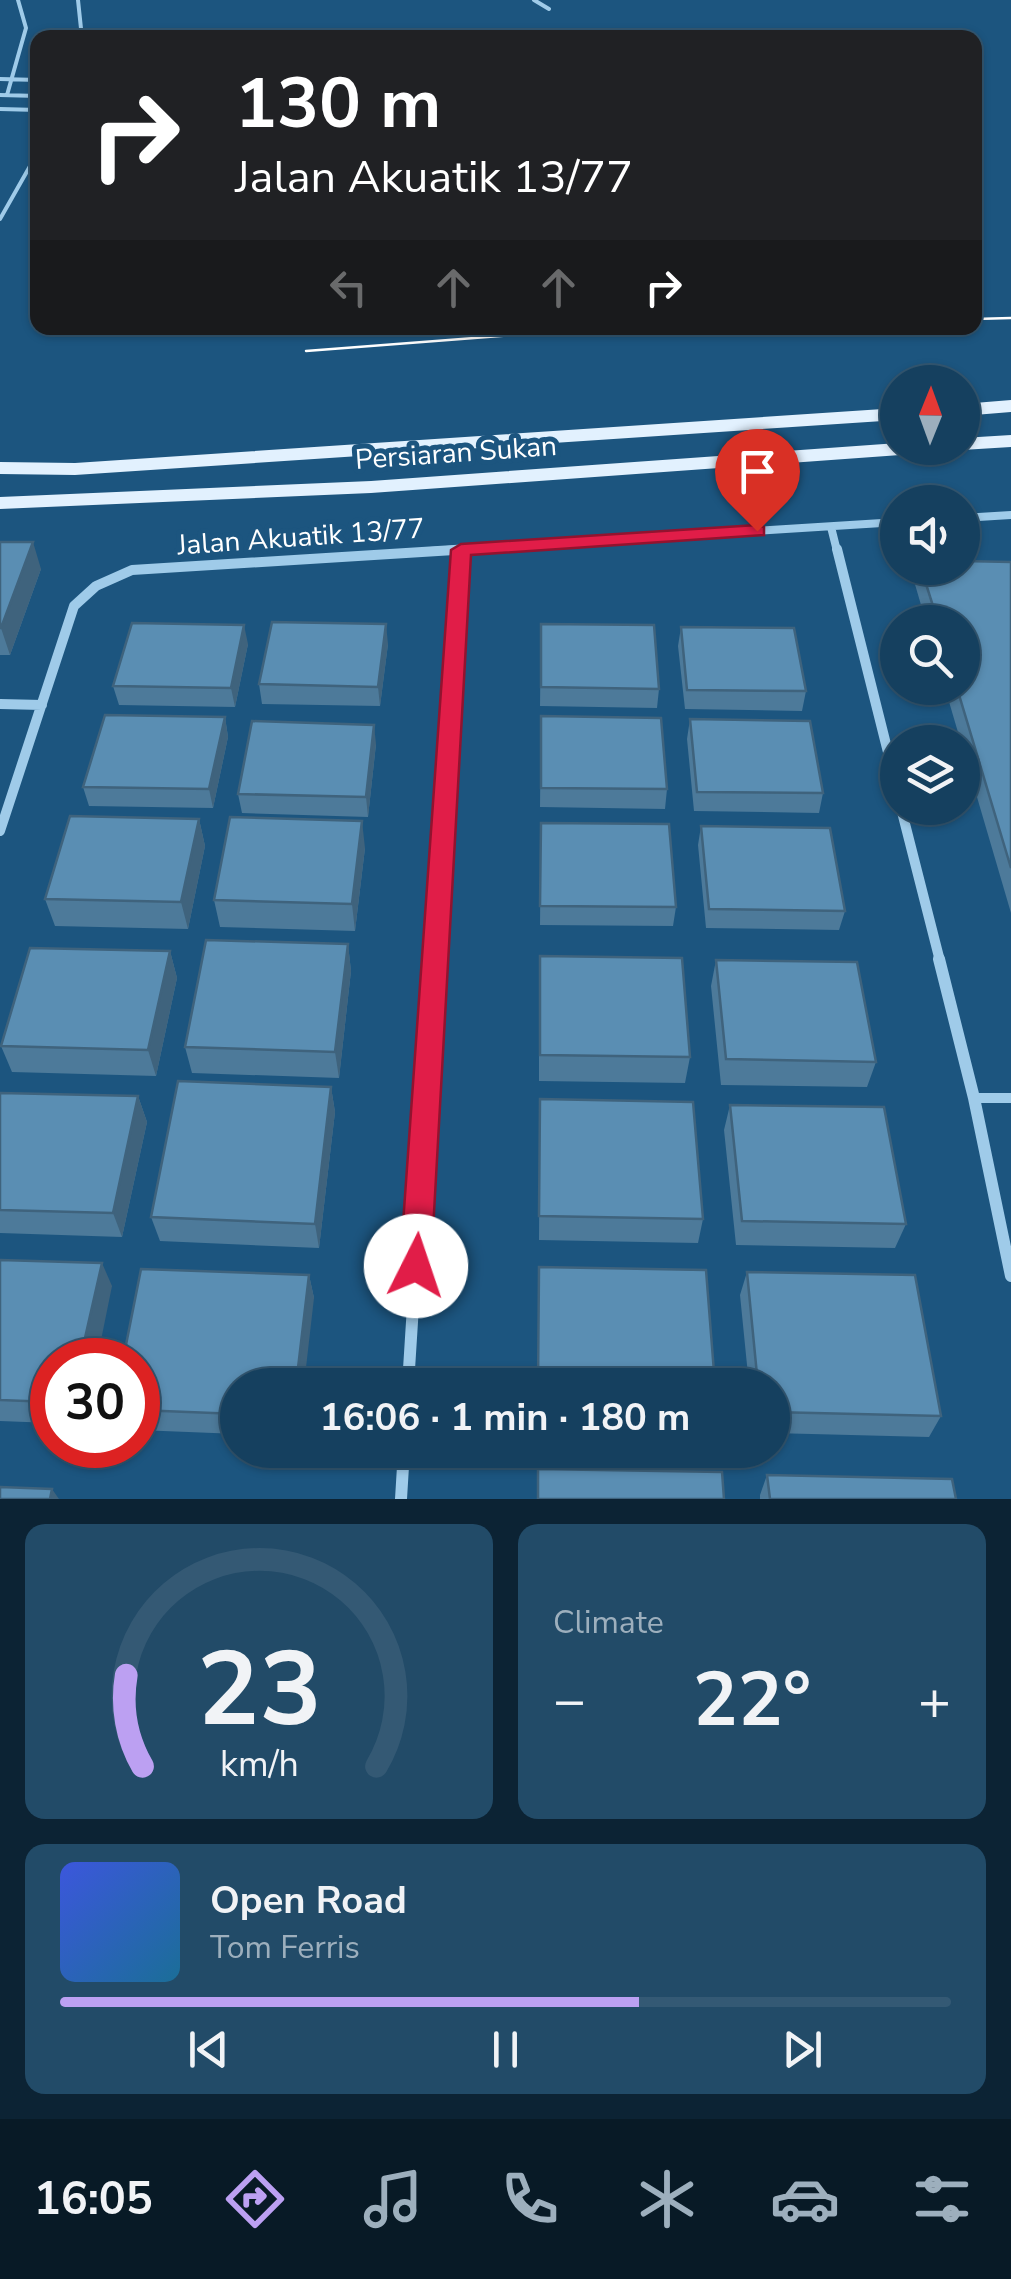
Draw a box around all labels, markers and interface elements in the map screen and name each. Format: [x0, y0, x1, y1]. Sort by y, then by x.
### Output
text: 130 m [235, 56, 441, 152]
icon: right [70, 70, 200, 200]
text: Jalan Akuatik 13/77 [235, 147, 633, 208]
icon: left [321, 260, 376, 315]
icon: ahead [426, 260, 481, 315]
icon: ahead [531, 260, 586, 315]
icon: right [636, 260, 691, 315]
north arrow [880, 365, 980, 465]
map controls [880, 365, 980, 825]
street label: Persiaran Sukan [354, 427, 558, 479]
pin [715, 429, 800, 532]
icon: arrive [730, 444, 785, 499]
button: sound [880, 485, 980, 585]
street label: Jalan Akuatik 13/77 [175, 509, 426, 565]
button: search [880, 605, 980, 705]
button: layers [880, 725, 980, 825]
position arrow [364, 1214, 468, 1318]
speed limit sign: 30 [30, 1338, 160, 1468]
text: 16:06 · 1 min · 180 m [320, 1392, 690, 1443]
text: Climate [553, 1601, 664, 1644]
text: 23 [197, 1619, 321, 1761]
text: 22° [693, 1649, 811, 1751]
text: − [553, 1663, 586, 1738]
text: + [918, 1663, 951, 1738]
text: km/h [220, 1740, 298, 1789]
text: Open Road [210, 1875, 407, 1926]
text: Tom Ferris [210, 1926, 360, 1969]
icon: previous [181, 2022, 236, 2077]
icon: pause [478, 2022, 533, 2077]
icon: next [775, 2022, 830, 2077]
icon: directions [220, 2164, 290, 2234]
icon: music [358, 2164, 428, 2234]
icon: phone [495, 2164, 565, 2234]
icon: climate [632, 2164, 702, 2234]
icon: car [770, 2164, 840, 2234]
icon: filters [907, 2164, 977, 2234]
text: 16:05 [34, 2169, 153, 2230]

